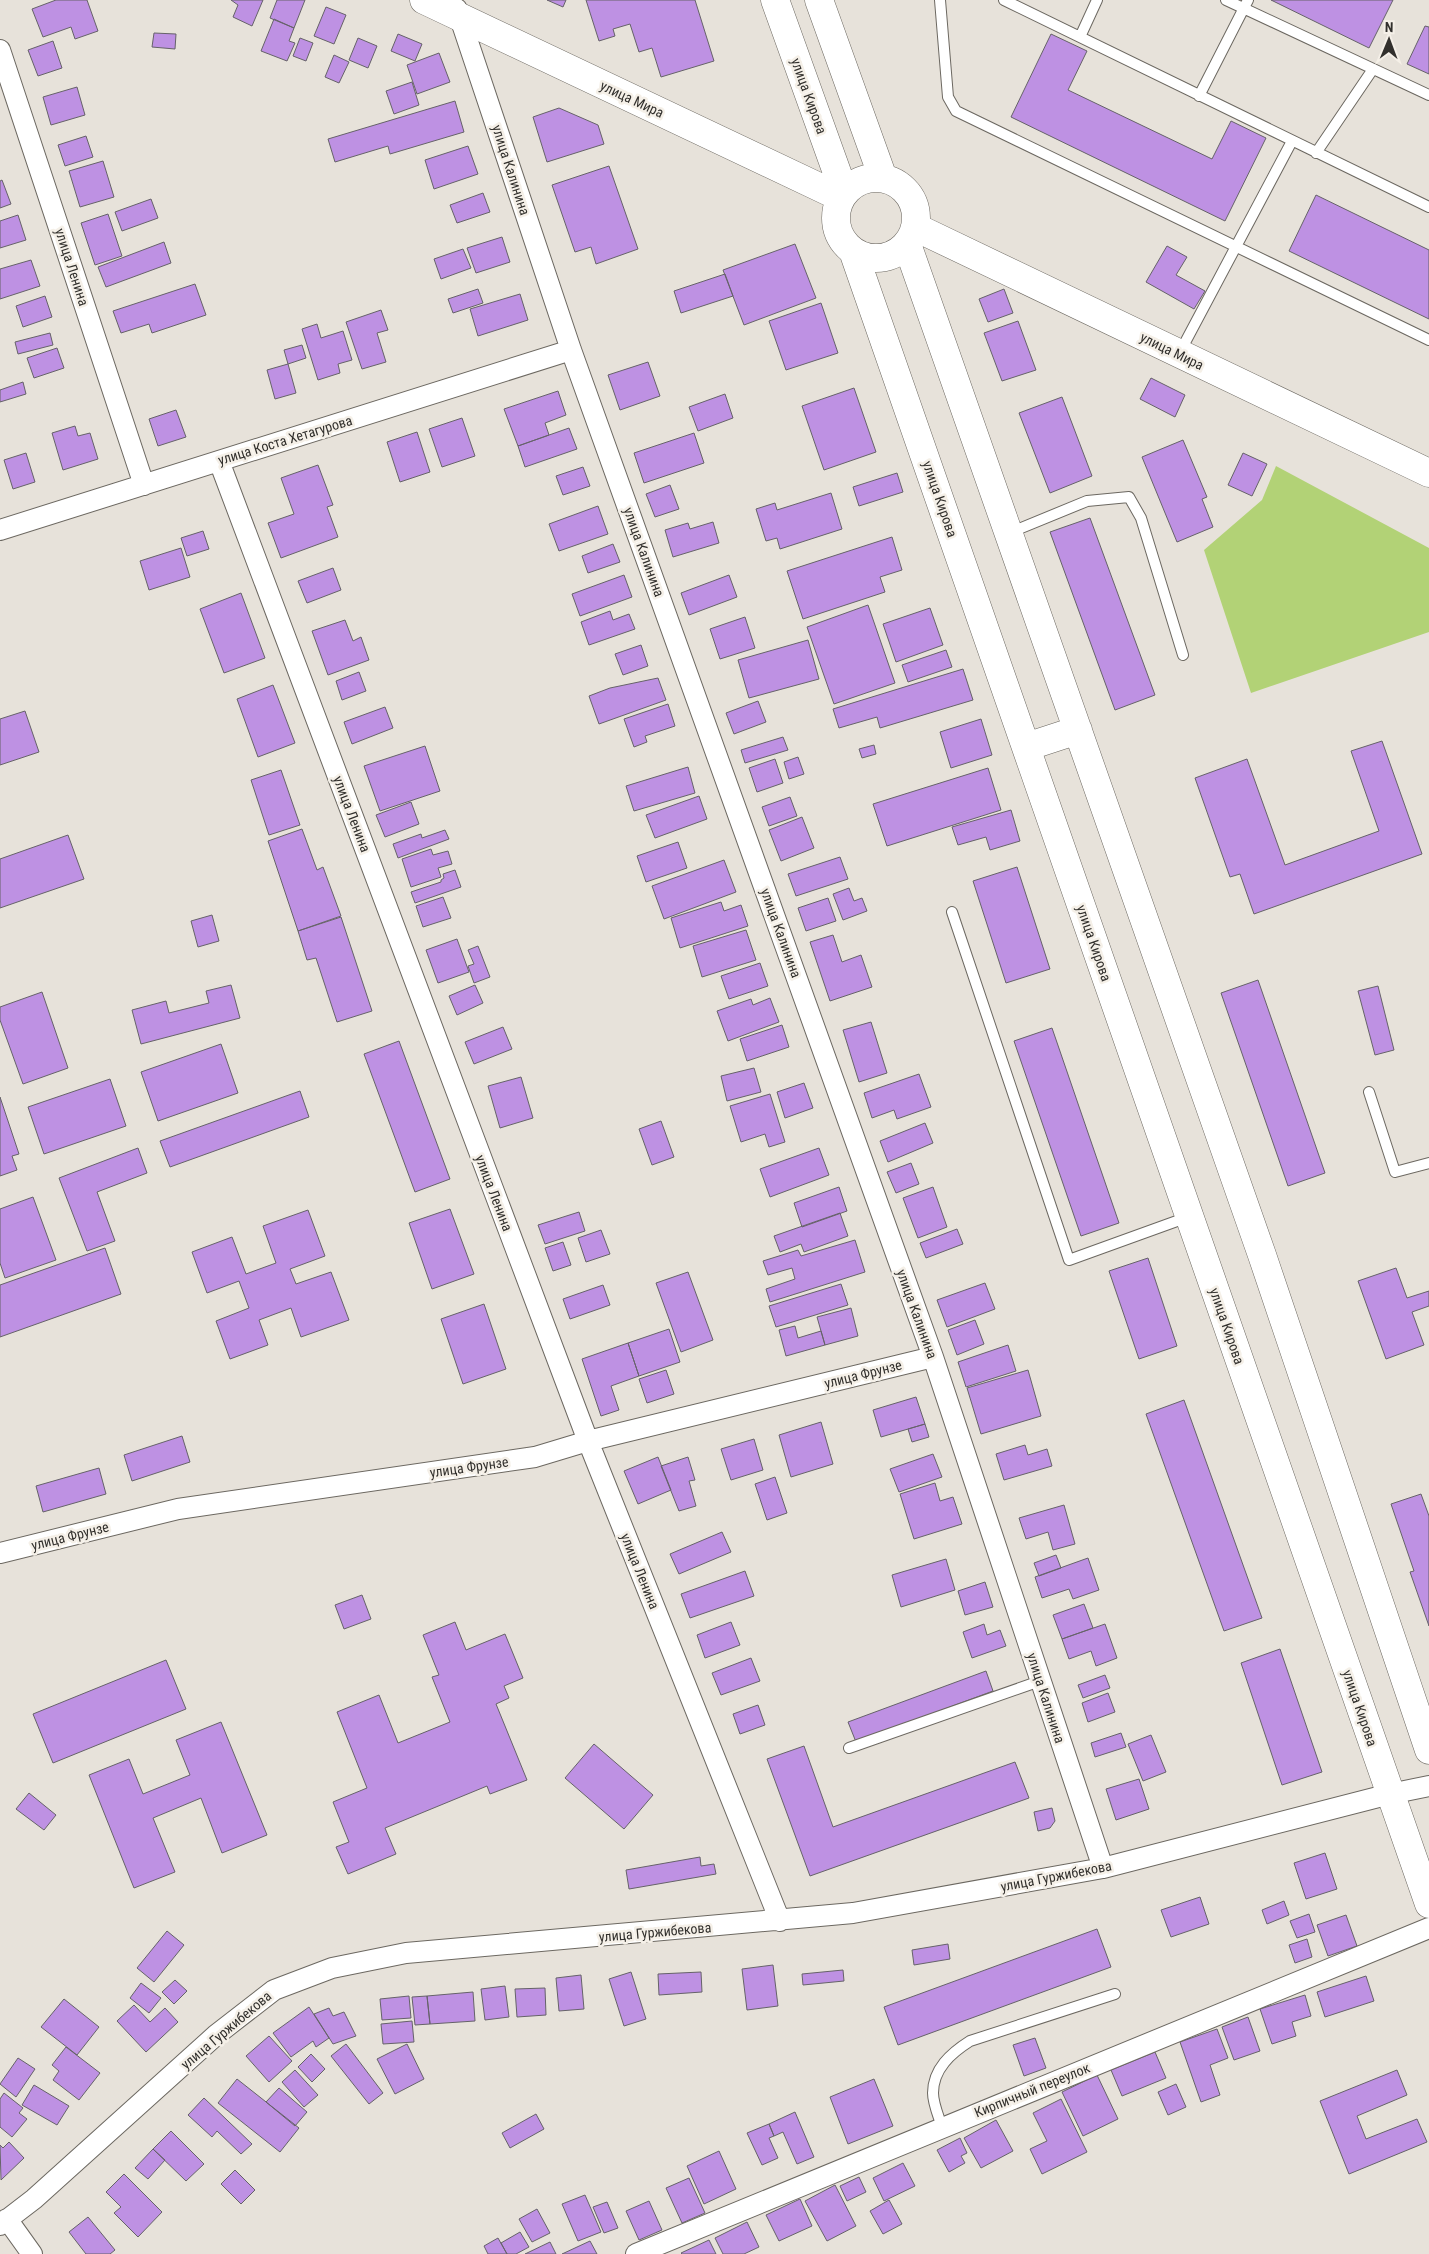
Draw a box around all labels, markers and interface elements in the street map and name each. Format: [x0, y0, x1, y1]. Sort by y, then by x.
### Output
north arrow [1364, 15, 1414, 65]
text: N [1385, 19, 1394, 35]
street label: улица Кирова [788, 56, 830, 136]
street label: улица Мира [598, 77, 666, 121]
street label: улица Калинина [489, 123, 533, 217]
street label: улица Ленина [52, 226, 92, 308]
street label: улица Мира [1138, 329, 1206, 373]
street label: улица Коста Хетагурова [216, 412, 354, 468]
street label: улица Кирова [919, 459, 961, 539]
street label: улица Калинина [620, 505, 668, 599]
street label: улица Ленина [330, 774, 374, 854]
street label: улица Калинина [757, 886, 805, 980]
street label: улица Кирова [1073, 903, 1115, 983]
street label: улица Ленина [472, 1153, 516, 1233]
street label: улица Калинина [893, 1267, 941, 1361]
street label: улица Кирова [1206, 1286, 1248, 1366]
street label: улица Фрунзе [823, 1357, 904, 1391]
street label: улица Фрунзе [429, 1454, 510, 1480]
street label: улица Фрунзе [30, 1519, 111, 1553]
street label: улица Ленина [618, 1531, 662, 1611]
street label: улица Калинина [1024, 1651, 1068, 1745]
street label: улица Кирова [1339, 1668, 1381, 1748]
street label: улица Гуржибекова [999, 1857, 1113, 1895]
street label: улица Гуржибекова [598, 1919, 712, 1945]
street label: улица Гуржибекова [178, 1988, 274, 2072]
street label: Кирпичный переулок [972, 2059, 1092, 2120]

